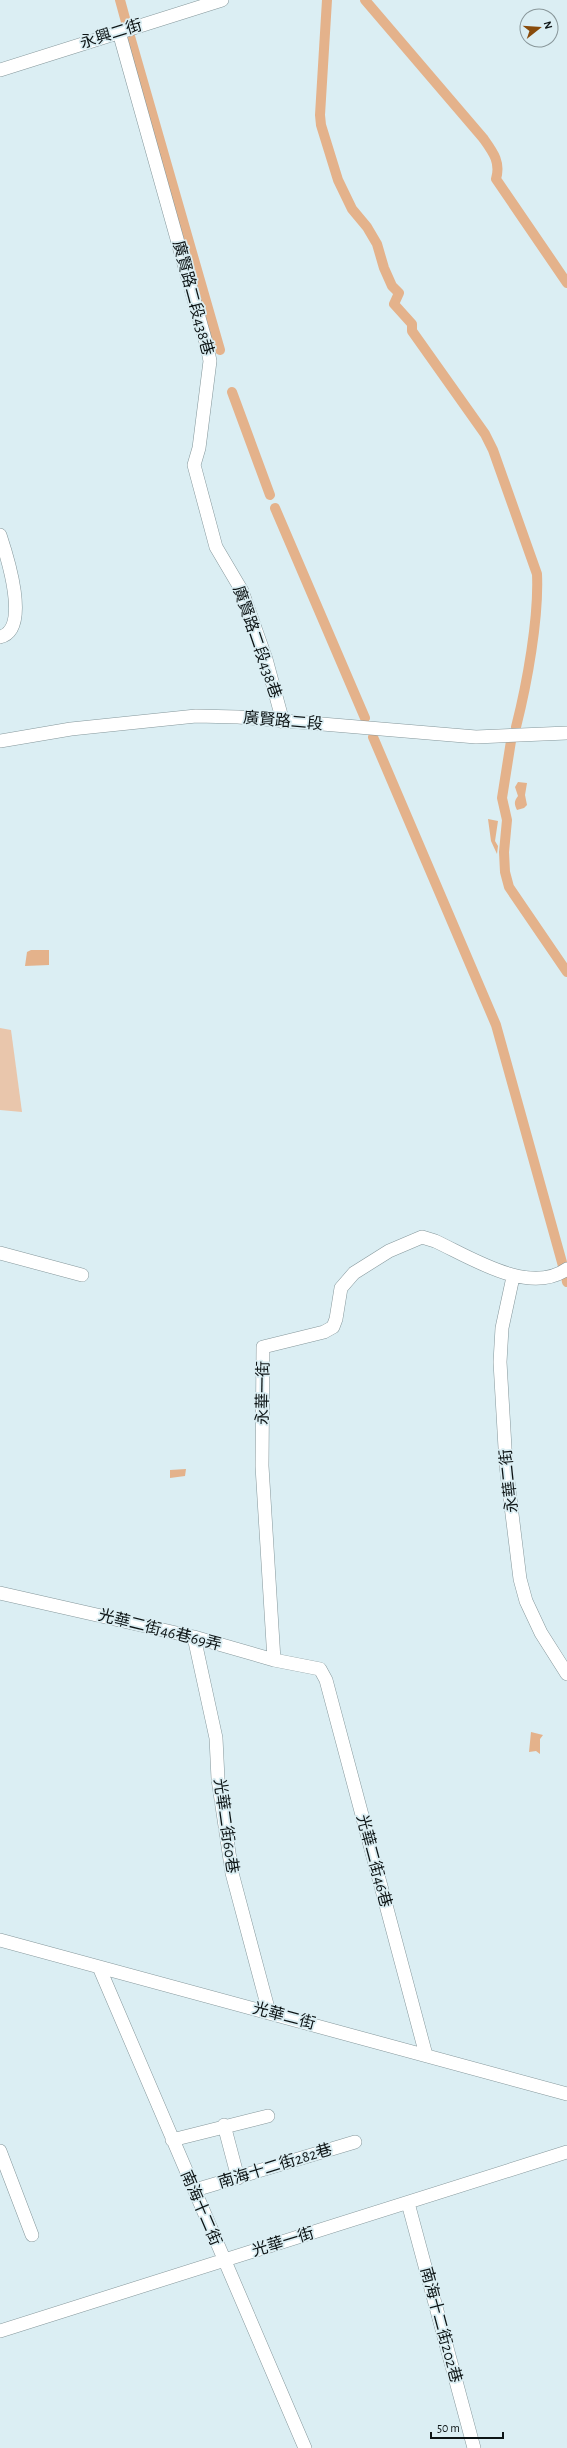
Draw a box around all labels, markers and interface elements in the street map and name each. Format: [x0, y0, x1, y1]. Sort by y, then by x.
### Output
north arrow [519, 8, 559, 48]
street label: 永興二街 [78, 16, 144, 51]
text: N [542, 20, 554, 30]
street label: 廣賢路二段438巷 [170, 239, 217, 357]
street label: 廣賢路二段438巷 [230, 583, 285, 700]
street label: 廣賢路二段 [242, 709, 324, 732]
street label: 永華一街 [253, 1361, 272, 1425]
street label: 永華二街 [497, 1448, 520, 1514]
street label: 光華二街46巷69弄 [97, 1606, 223, 1653]
street label: 光華二街60巷 [211, 1777, 242, 1875]
street label: 光華二街46巷 [354, 1813, 395, 1909]
street label: 光華二街 [251, 1999, 317, 2032]
street label: 南海十二街282巷 [216, 2140, 334, 2191]
street label: 南海十二街 [178, 2168, 225, 2248]
street label: 光華一街 [250, 2224, 316, 2259]
street label: 南海十二街202巷 [418, 2265, 465, 2385]
scale bar [431, 2414, 503, 2440]
text: 50 m [437, 2422, 460, 2434]

